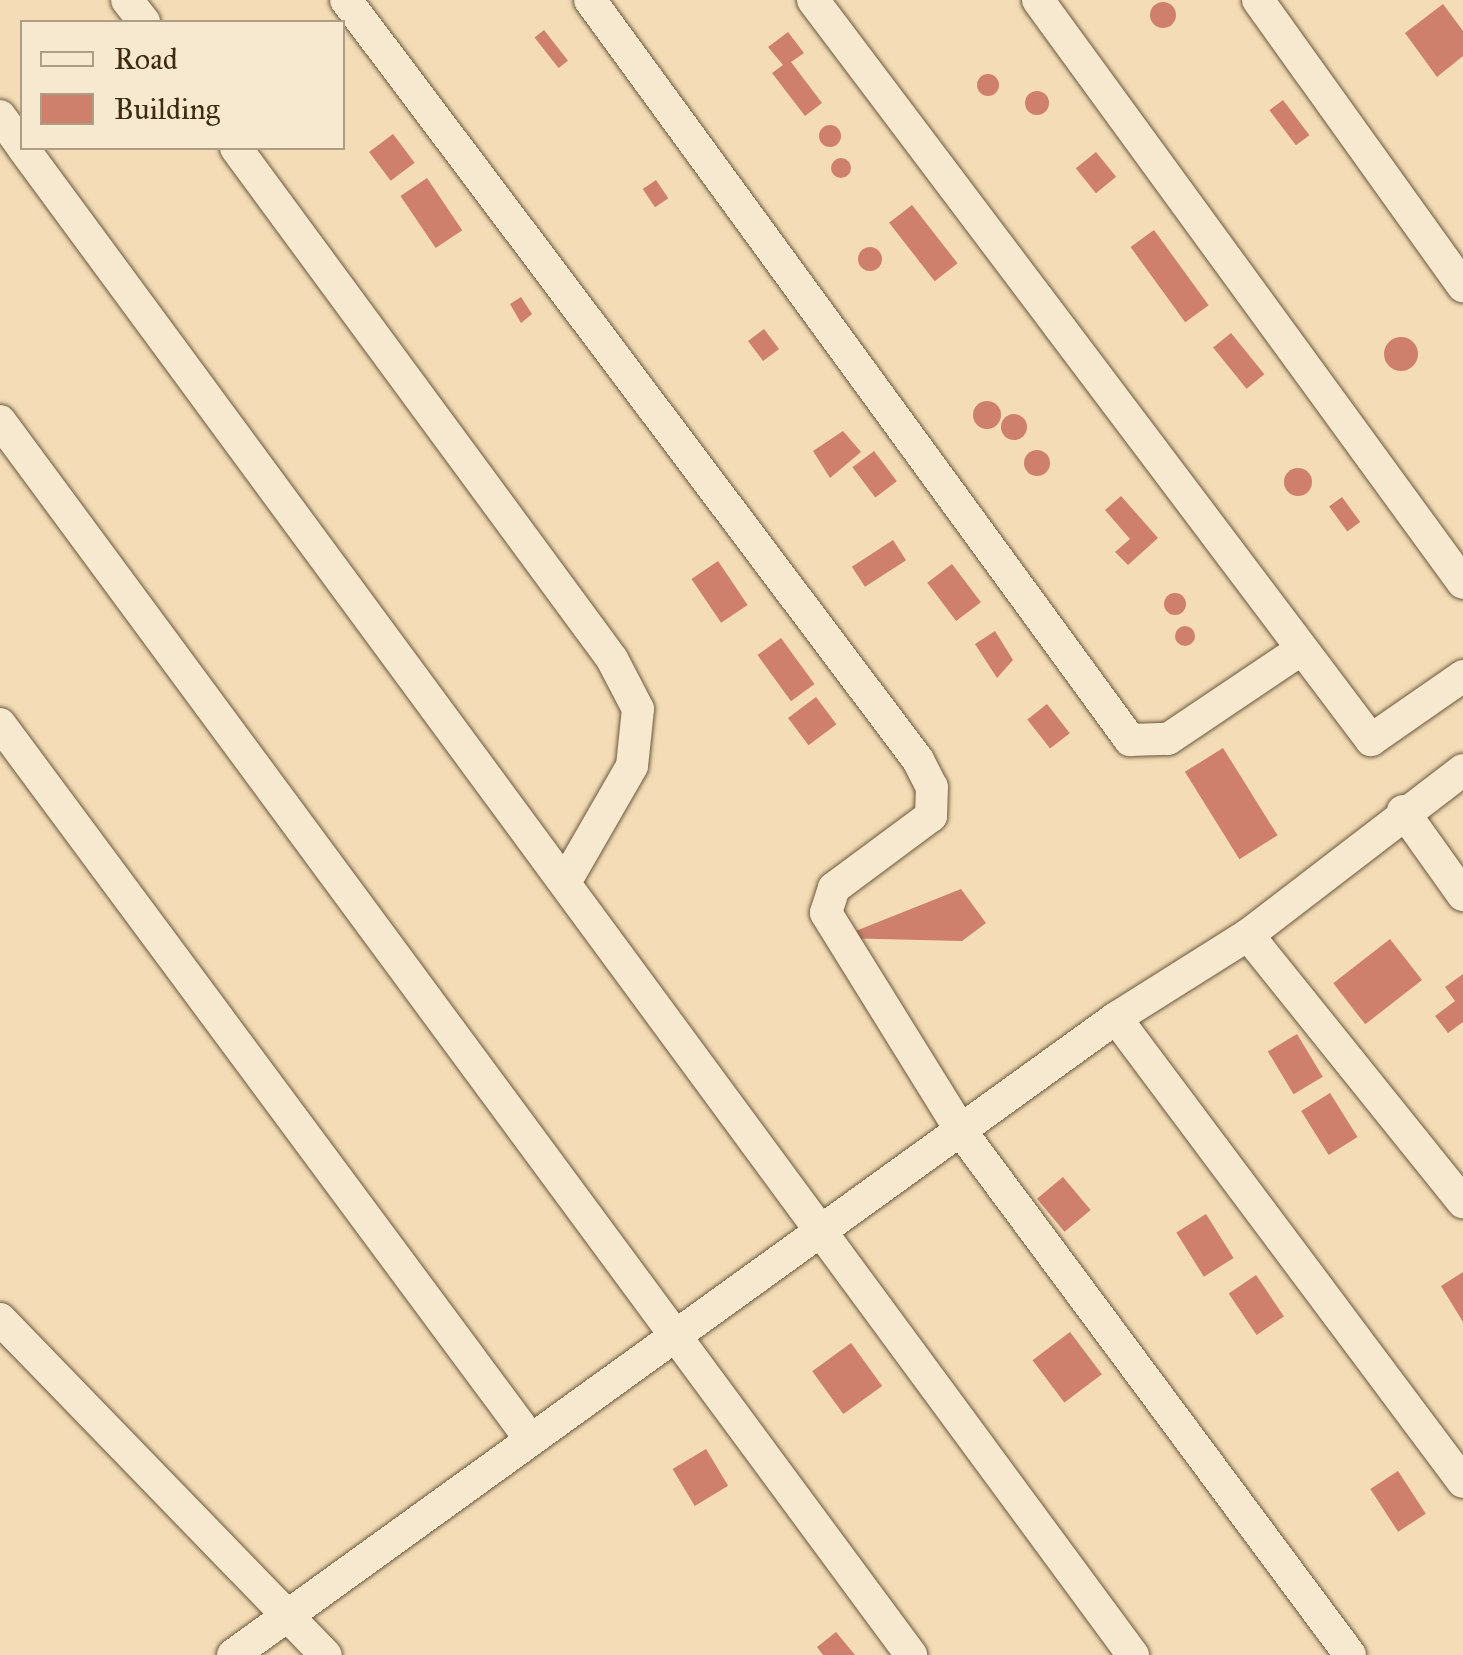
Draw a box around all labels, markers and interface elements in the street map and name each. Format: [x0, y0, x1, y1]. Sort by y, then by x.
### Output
legend [20, 20, 345, 150]
text: Road [114, 41, 178, 77]
text: Building [114, 91, 220, 127]

